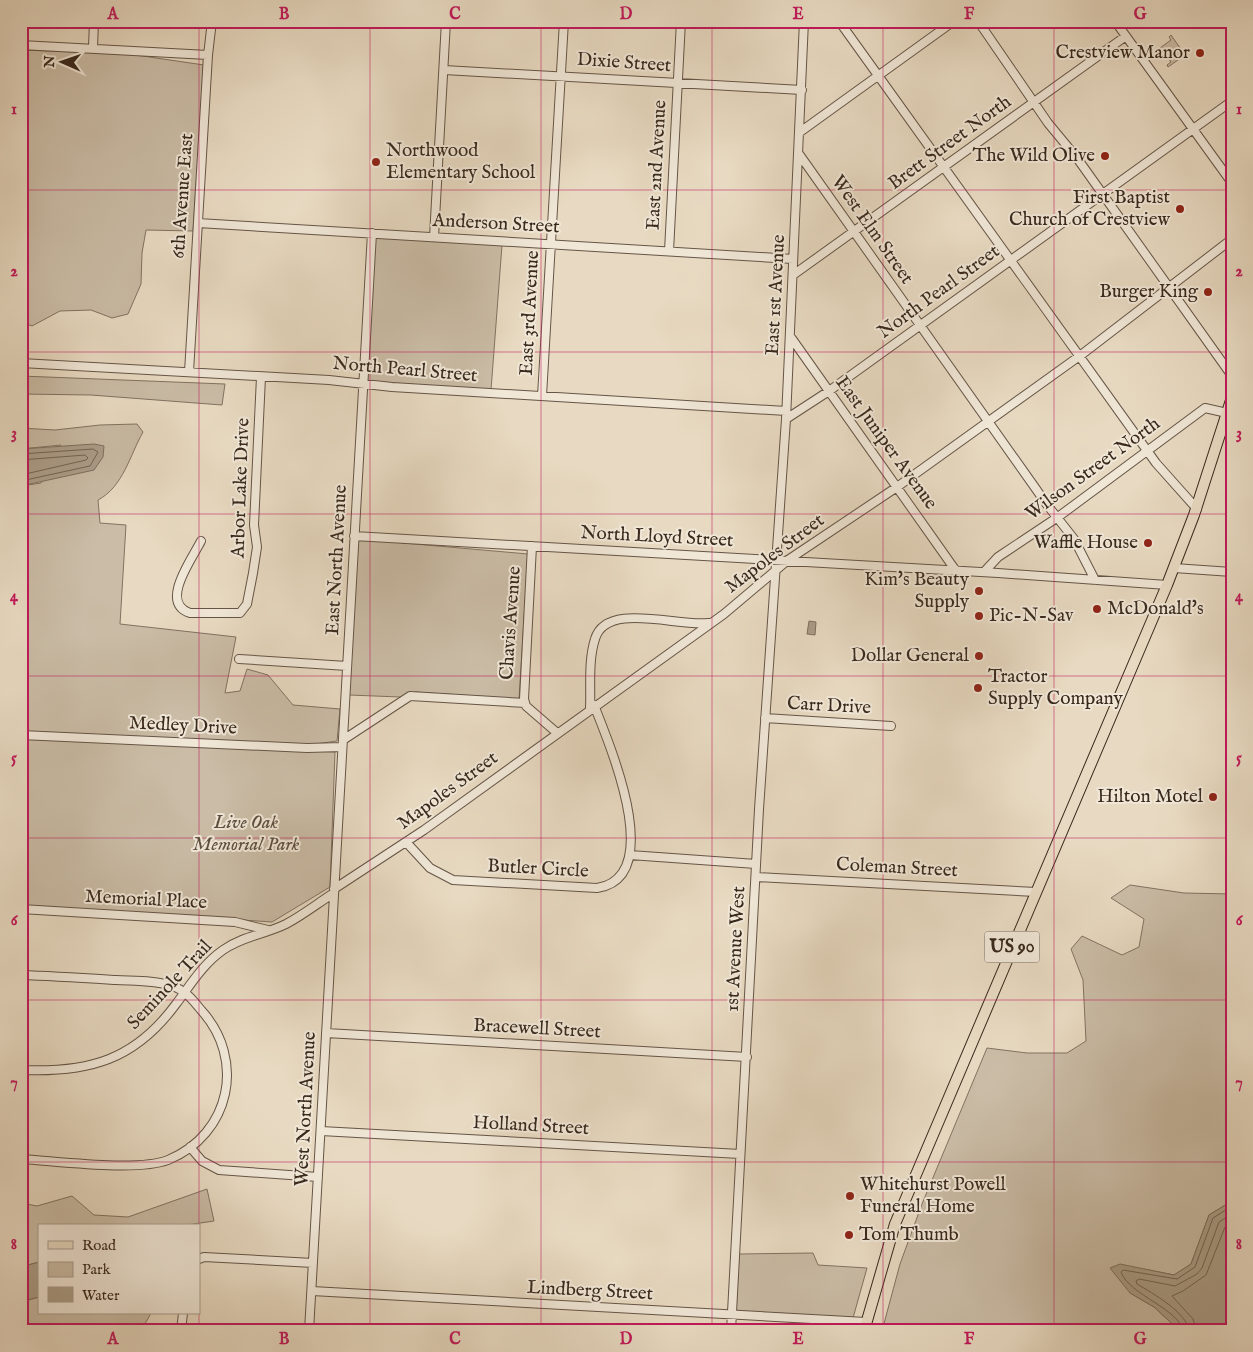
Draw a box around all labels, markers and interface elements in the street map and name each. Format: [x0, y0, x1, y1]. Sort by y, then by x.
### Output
text: A [107, 5, 120, 25]
text: B [279, 5, 290, 25]
text: C [449, 5, 461, 25]
text: D [620, 5, 633, 25]
text: E [792, 5, 804, 25]
text: F [964, 5, 975, 25]
text: G [1134, 5, 1147, 25]
north arrow [38, 38, 88, 88]
place label: Crestview Manor [1055, 41, 1190, 65]
marker: Crestview Manor [1194, 47, 1206, 59]
street label: Dixie Street [576, 48, 673, 78]
text: N [41, 55, 59, 69]
street label: Brett Street North [884, 90, 1016, 196]
street label: East 2nd Avenue [642, 99, 672, 231]
text: 1 [11, 100, 17, 120]
text: 1 [1236, 100, 1242, 120]
street label: 6th Avenue East [167, 132, 199, 259]
place label: Northwood Elementary School [386, 139, 536, 185]
place label: The Wild Olive [973, 144, 1095, 168]
marker: The Wild Olive [1099, 150, 1111, 162]
marker: Northwood Elementary School [370, 156, 382, 168]
street label: West Elm Street [826, 171, 919, 290]
place label: First Baptist Church of Crestview [1009, 186, 1171, 232]
marker: First Baptist Church of Crestview [1174, 203, 1186, 215]
street label: Anderson Street [431, 209, 561, 239]
street label: East 1st Avenue [761, 234, 791, 356]
street label: North Pearl Street [873, 239, 1005, 344]
street label: East 3rd Avenue [515, 250, 545, 376]
text: 2 [10, 262, 18, 282]
text: 2 [1235, 262, 1243, 282]
place label: Burger King [1099, 280, 1199, 304]
marker: Burger King [1202, 286, 1214, 298]
street label: North Pearl Street [332, 352, 479, 388]
street label: East Juniper Avenue [830, 372, 943, 515]
street label: Wilson Street North [1021, 412, 1165, 526]
street label: Arbor Lake Drive [227, 417, 255, 559]
text: 3 [11, 424, 17, 444]
text: 3 [1236, 424, 1242, 444]
street label: East North Avenue [321, 484, 353, 636]
street label: Mapoles Street [720, 509, 830, 599]
street label: North Lloyd Street [580, 521, 734, 553]
place label: Waffle House [1034, 531, 1138, 555]
marker: Waffle House [1142, 537, 1154, 549]
street label: Chavis Avenue [495, 565, 527, 681]
place label: Kim's Beauty Supply [864, 568, 970, 614]
marker: Kim's Beauty Supply [973, 585, 985, 597]
text: 4 [10, 587, 19, 607]
text: 4 [1235, 587, 1244, 607]
place label: McDonald's [1107, 597, 1204, 621]
marker: McDonald's [1091, 603, 1103, 615]
place label: Pic-N-Sav [989, 604, 1074, 628]
marker: Pic-N-Sav [973, 610, 985, 622]
place label: Dollar General [851, 644, 970, 668]
marker: Dollar General [973, 650, 985, 662]
place label: Tractor Supply Company [988, 665, 1124, 711]
marker: Tractor Supply Company [972, 682, 984, 694]
street label: Carr Drive [786, 692, 872, 720]
street label: Medley Drive [128, 711, 238, 741]
street label: Mapoles Street [393, 746, 503, 836]
text: 5 [11, 749, 17, 769]
text: 5 [1236, 749, 1242, 769]
place label: Hilton Motel [1097, 785, 1204, 809]
marker: Hilton Motel [1207, 791, 1219, 803]
park label: Live Oak Memorial Park [193, 811, 300, 857]
street label: Coleman Street [835, 853, 959, 883]
street label: Butler Circle [487, 854, 590, 884]
street label: Memorial Place [84, 885, 208, 915]
street label: 1st Avenue West [721, 885, 751, 1012]
text: 6 [11, 911, 19, 931]
text: 6 [1236, 911, 1244, 931]
road number: US 90 [984, 932, 1040, 962]
street label: Seminole Trail [122, 934, 218, 1035]
street label: Bracewell Street [473, 1014, 602, 1044]
street label: West North Avenue [290, 1031, 322, 1187]
text: 7 [10, 1073, 18, 1093]
text: 7 [1235, 1073, 1243, 1093]
street label: Holland Street [472, 1111, 590, 1141]
place label: Whitehurst Powell Funeral Home [860, 1173, 1006, 1219]
marker: Whitehurst Powell Funeral Home [844, 1190, 856, 1202]
place label: Tom Thumb [859, 1223, 959, 1247]
legend [38, 1224, 200, 1314]
marker: Tom Thumb [843, 1229, 855, 1241]
text: 8 [11, 1235, 17, 1255]
text: 8 [1236, 1235, 1242, 1255]
text: Road [82, 1236, 117, 1255]
text: Park [82, 1260, 112, 1279]
street label: Lindberg Street [526, 1276, 654, 1306]
text: Water [82, 1286, 120, 1305]
text: A [107, 1330, 120, 1350]
text: B [279, 1330, 290, 1350]
text: C [449, 1330, 461, 1350]
text: D [620, 1330, 633, 1350]
text: E [792, 1330, 804, 1350]
text: F [964, 1330, 975, 1350]
text: G [1134, 1330, 1147, 1350]

